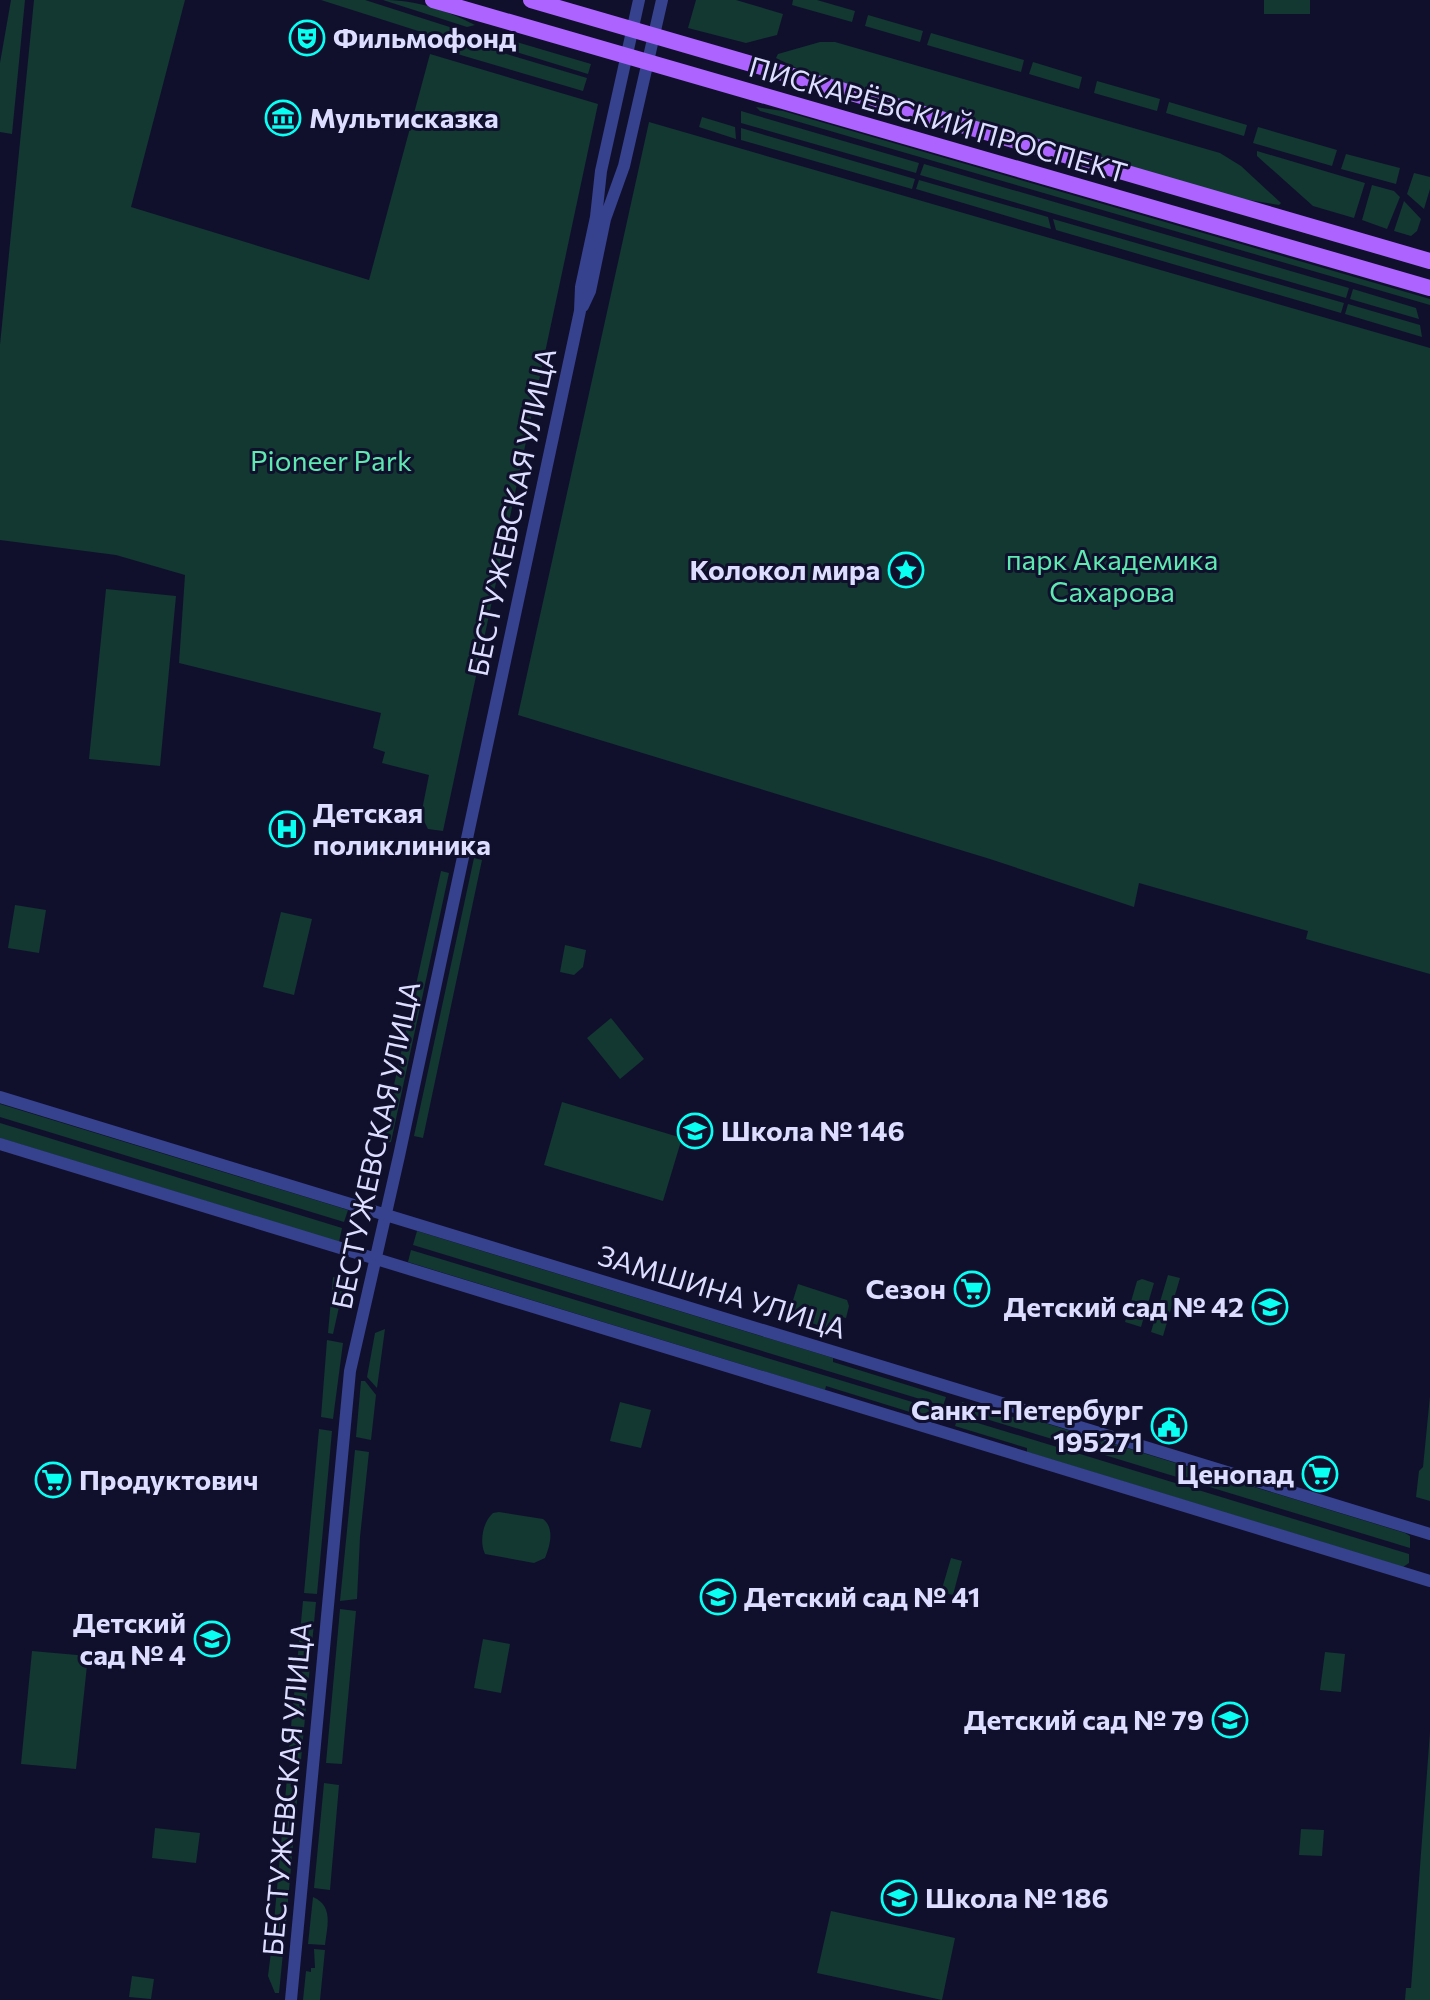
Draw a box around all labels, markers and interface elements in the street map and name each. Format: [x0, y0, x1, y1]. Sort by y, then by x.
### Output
theatre icon: Фильмофонд [288, 19, 326, 57]
place label: Фильмофонд [333, 20, 516, 54]
street label: ПИСКАРЁВСКИЙ ПРОСПЕКТ [745, 49, 1131, 189]
museum icon: Мультисказка [264, 99, 302, 137]
place label: Мультисказка [309, 100, 499, 134]
street label: БЕСТУЖЕВСКАЯ УЛИЦА [460, 345, 562, 679]
park label: Pioneer Park [250, 443, 412, 477]
park label: парк Академика Сахарова [1006, 542, 1218, 608]
place icon: Колокол мира [887, 551, 925, 589]
place label: Колокол мира [690, 552, 880, 586]
place label: Детская поликлиника [313, 795, 491, 861]
hospital icon: Детская поликлиника [268, 810, 306, 848]
street label: БЕСТУЖЕВСКАЯ УЛИЦА [324, 978, 426, 1312]
school or university icon: Школа № 146 [676, 1112, 714, 1150]
place label: Школа № 146 [721, 1113, 905, 1147]
street label: ЗАМШИНА УЛИЦА [594, 1237, 850, 1345]
supermarket icon: Сезон [953, 1270, 991, 1308]
place label: Сезон [865, 1271, 946, 1305]
school or university icon: Детский сад № 42 [1251, 1288, 1289, 1326]
place label: Детский сад № 42 [1004, 1289, 1244, 1323]
place label: Санкт-Петербург 195271 [911, 1392, 1143, 1458]
public building icon: Санкт-Петербург 195271 [1150, 1407, 1188, 1445]
supermarket icon: Ценопад [1301, 1455, 1339, 1493]
place label: Ценопад [1176, 1456, 1294, 1490]
supermarket icon: Продуктович [34, 1461, 72, 1499]
place label: Продуктович [79, 1462, 258, 1496]
school or university icon: Детский сад № 41 [699, 1578, 737, 1616]
place label: Детский сад № 41 [744, 1579, 980, 1613]
place label: Детский сад № 4 [73, 1605, 186, 1671]
school or university icon: Детский сад № 4 [193, 1620, 231, 1658]
street label: БЕСТУЖЕВСКАЯ УЛИЦА [254, 1621, 318, 1957]
school or university icon: Детский сад № 79 [1211, 1701, 1249, 1739]
place label: Детский сад № 79 [964, 1702, 1204, 1736]
school or university icon: Школа № 186 [880, 1879, 918, 1917]
place label: Школа № 186 [925, 1880, 1109, 1914]

